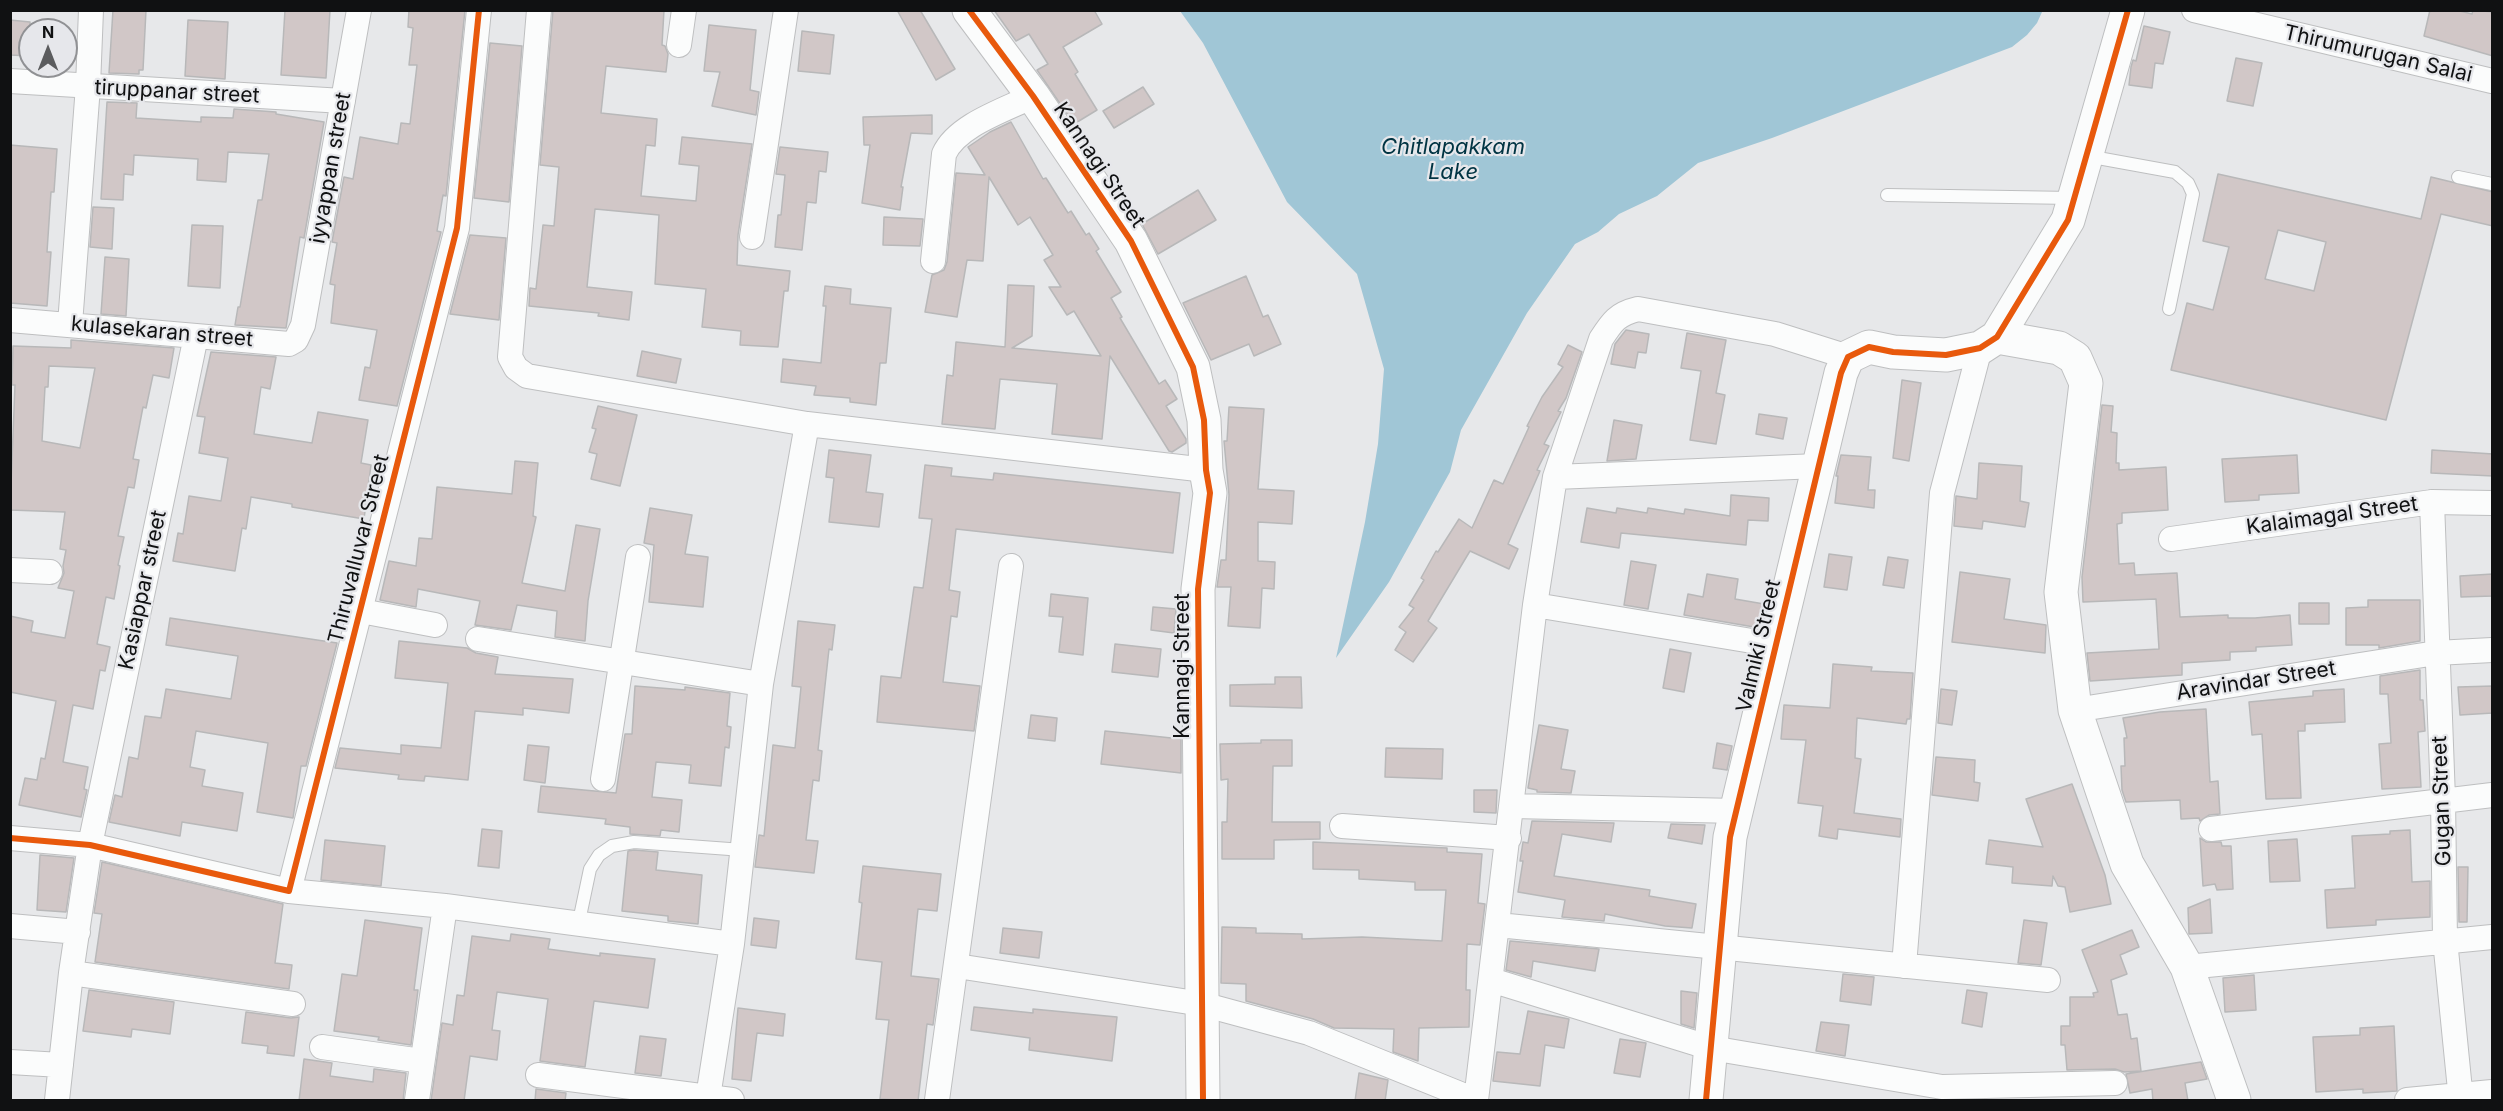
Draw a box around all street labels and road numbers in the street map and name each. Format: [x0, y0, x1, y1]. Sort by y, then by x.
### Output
street label: Thirumurugan Salai [2281, 20, 2475, 88]
street label: tiruppanar street [94, 75, 260, 109]
street label: iyyappan street [305, 90, 357, 246]
street label: Kannagi Street [1048, 98, 1150, 232]
street label: kulasekaran street [70, 312, 254, 352]
street label: Thiruvalluvar Street [323, 452, 395, 646]
street label: Kalaimagal Street [2245, 491, 2419, 541]
street label: Kasiappar street [114, 508, 172, 672]
street label: Valmiki Street [1731, 577, 1787, 715]
street label: Kannagi Street [1170, 593, 1196, 739]
street label: Aravindar Street [2175, 656, 2337, 706]
street label: Gugan Street [2427, 735, 2457, 867]

